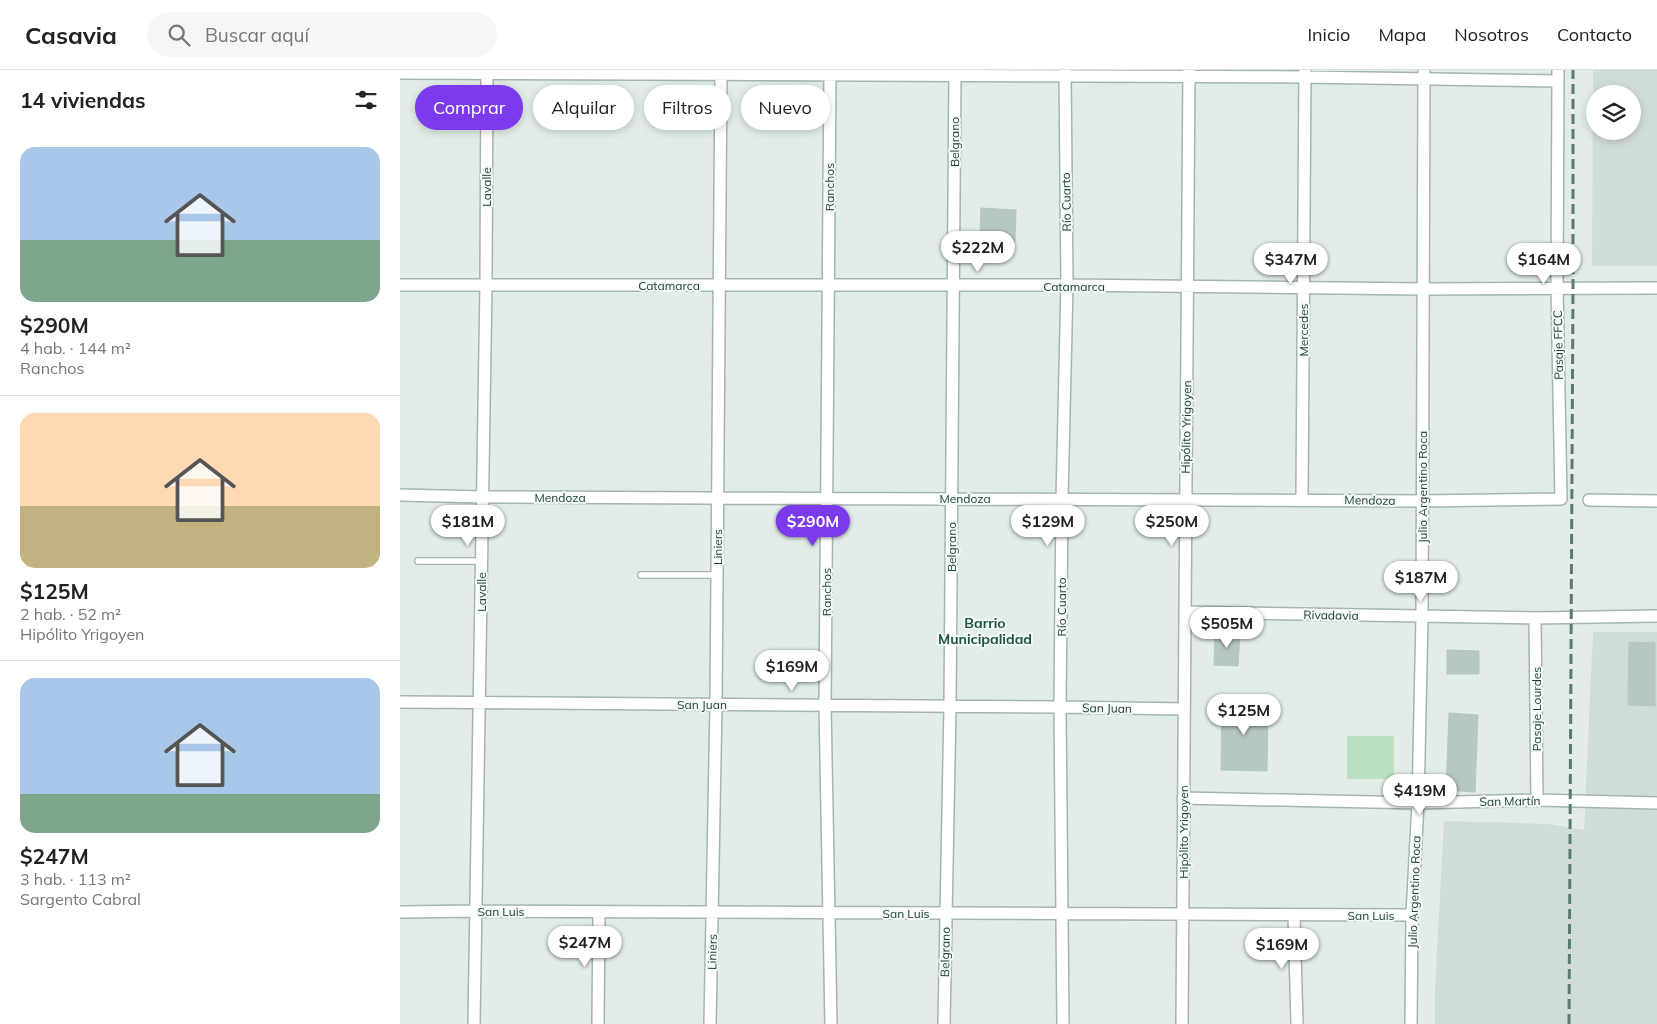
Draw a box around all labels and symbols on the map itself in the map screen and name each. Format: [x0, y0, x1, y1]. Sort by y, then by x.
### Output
street label: Belgrano [947, 117, 962, 167]
street label: Ranchos [822, 163, 837, 211]
street label: Lavalle [479, 167, 494, 207]
street label: Río Cuarto [1058, 172, 1074, 232]
pin: $222M [943, 230, 1013, 273]
pin: $347M [1256, 242, 1326, 285]
pin: $164M [1509, 242, 1579, 285]
street label: Catamarca [638, 278, 700, 293]
street label: Catamarca [1043, 279, 1105, 294]
street label: Mercedes [1296, 303, 1311, 357]
street label: Pasaje FFCC [1550, 310, 1566, 380]
street label: Hipólito Yrigoyen [1178, 380, 1194, 474]
street label: Julio Argentino Roca [1415, 431, 1430, 543]
street label: Mendoza [534, 490, 586, 505]
street label: Mendoza [939, 491, 991, 506]
street label: Mendoza [1344, 492, 1396, 508]
pin: $181M [433, 504, 503, 547]
pin: $290M [778, 504, 848, 547]
pin: $129M [1013, 504, 1083, 547]
pin: $250M [1137, 504, 1207, 547]
street label: Belgrano [944, 522, 959, 572]
street label: Liniers [710, 529, 725, 565]
pin: $187M [1386, 560, 1456, 603]
street label: Ranchos [819, 568, 834, 616]
street label: Lavalle [474, 572, 489, 612]
street label: Río Cuarto [1054, 577, 1069, 637]
pin: $505M [1192, 606, 1262, 649]
street label: Rivadavia [1303, 607, 1359, 623]
district label: Barrio Municipalidad [938, 614, 1032, 648]
pin: $169M [757, 650, 827, 692]
street label: Pasaje Lourdes [1529, 667, 1544, 751]
pin: $125M [1209, 694, 1279, 736]
street label: San Juan [677, 697, 727, 712]
street label: San Juan [1082, 700, 1132, 716]
pin: $419M [1385, 774, 1455, 816]
street label: Hipólito Yrigoyen [1176, 785, 1191, 879]
street label: San Martín [1479, 793, 1541, 809]
street label: Julio Argentino Roca [1405, 835, 1423, 949]
street label: San Luis [478, 904, 525, 919]
street label: San Luis [883, 906, 930, 921]
street label: San Luis [1348, 908, 1395, 923]
pin: $247M [550, 926, 620, 968]
street label: Belgrano [937, 927, 953, 977]
pin: $169M [1247, 928, 1317, 970]
street label: Liniers [704, 934, 720, 970]

